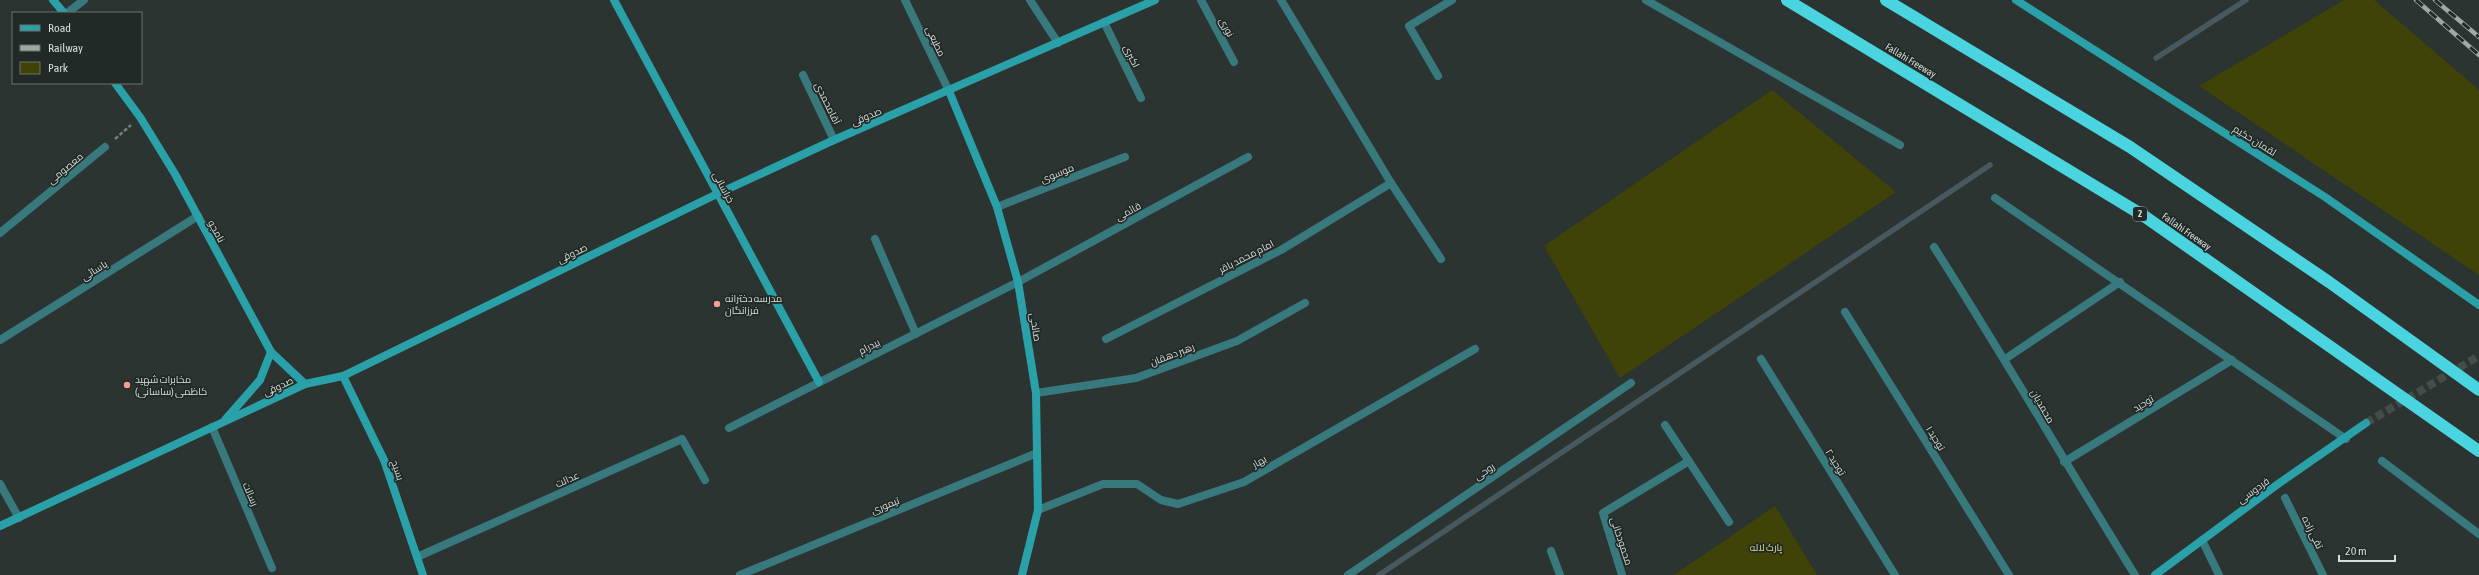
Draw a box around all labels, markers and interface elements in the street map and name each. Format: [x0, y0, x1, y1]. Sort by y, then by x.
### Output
legend [12, 12, 142, 84]
street label: نوری [1216, 16, 1236, 39]
text: Road [48, 21, 71, 35]
street label: مطیعی [923, 24, 948, 58]
text: Railway [48, 41, 83, 55]
street label: Fallahi Freeway [1883, 41, 1938, 80]
street label: اکبری [1120, 43, 1142, 70]
text: Park [48, 61, 69, 75]
street label: آقامحمدی [812, 80, 843, 127]
street label: صدوقی [849, 105, 883, 129]
street label: لقمان حکیم [2230, 123, 2278, 160]
street label: معصومی [46, 151, 86, 187]
street label: موسوی [1039, 162, 1076, 186]
street label: خراسانی [710, 170, 736, 205]
street label: قائمی [1114, 200, 1143, 224]
road number: 2 [2133, 207, 2147, 221]
street label: Fallahi Freeway [2160, 210, 2213, 252]
street label: نامجو [206, 218, 227, 244]
street label: امام محمد باقر [1216, 238, 1277, 277]
street label: صدوقی [555, 242, 589, 266]
street label: یاسائی [79, 258, 110, 283]
place label: مدرسه دخترانه فرزانگان [725, 293, 782, 317]
marker: مدرسه دخترانه فرزانگان [712, 299, 722, 309]
street label: صالحی [1027, 312, 1043, 342]
street label: بیدرام [857, 336, 883, 358]
street label: رهبر دهقان [1148, 341, 1196, 369]
place label: مخابرات شهید کاظمی (ساسانی) [135, 374, 207, 398]
street label: صدوقی [261, 375, 295, 399]
marker: مخابرات شهید کاظمی (ساسانی) [122, 380, 132, 390]
street label: محمدیان [2028, 388, 2057, 425]
street label: توحید [2131, 393, 2156, 414]
street label: توحید ۱ [1924, 424, 1948, 453]
street label: توحید ۲ [1823, 447, 1848, 478]
street label: بهار [1249, 453, 1269, 471]
street label: بسیح [388, 459, 406, 482]
street label: روحی [1472, 461, 1497, 483]
street label: عدالت [554, 469, 581, 490]
street label: فردوسی [2235, 475, 2272, 506]
street label: رسالت [241, 481, 260, 508]
street label: تیموری [869, 495, 902, 517]
street label: تقی زاده [2299, 514, 2325, 551]
street label: محمودخانی [1608, 516, 1634, 567]
scale bar [2339, 537, 2395, 563]
park label: پارک لاله [1750, 542, 1783, 554]
text: 20 m [2345, 544, 2367, 558]

